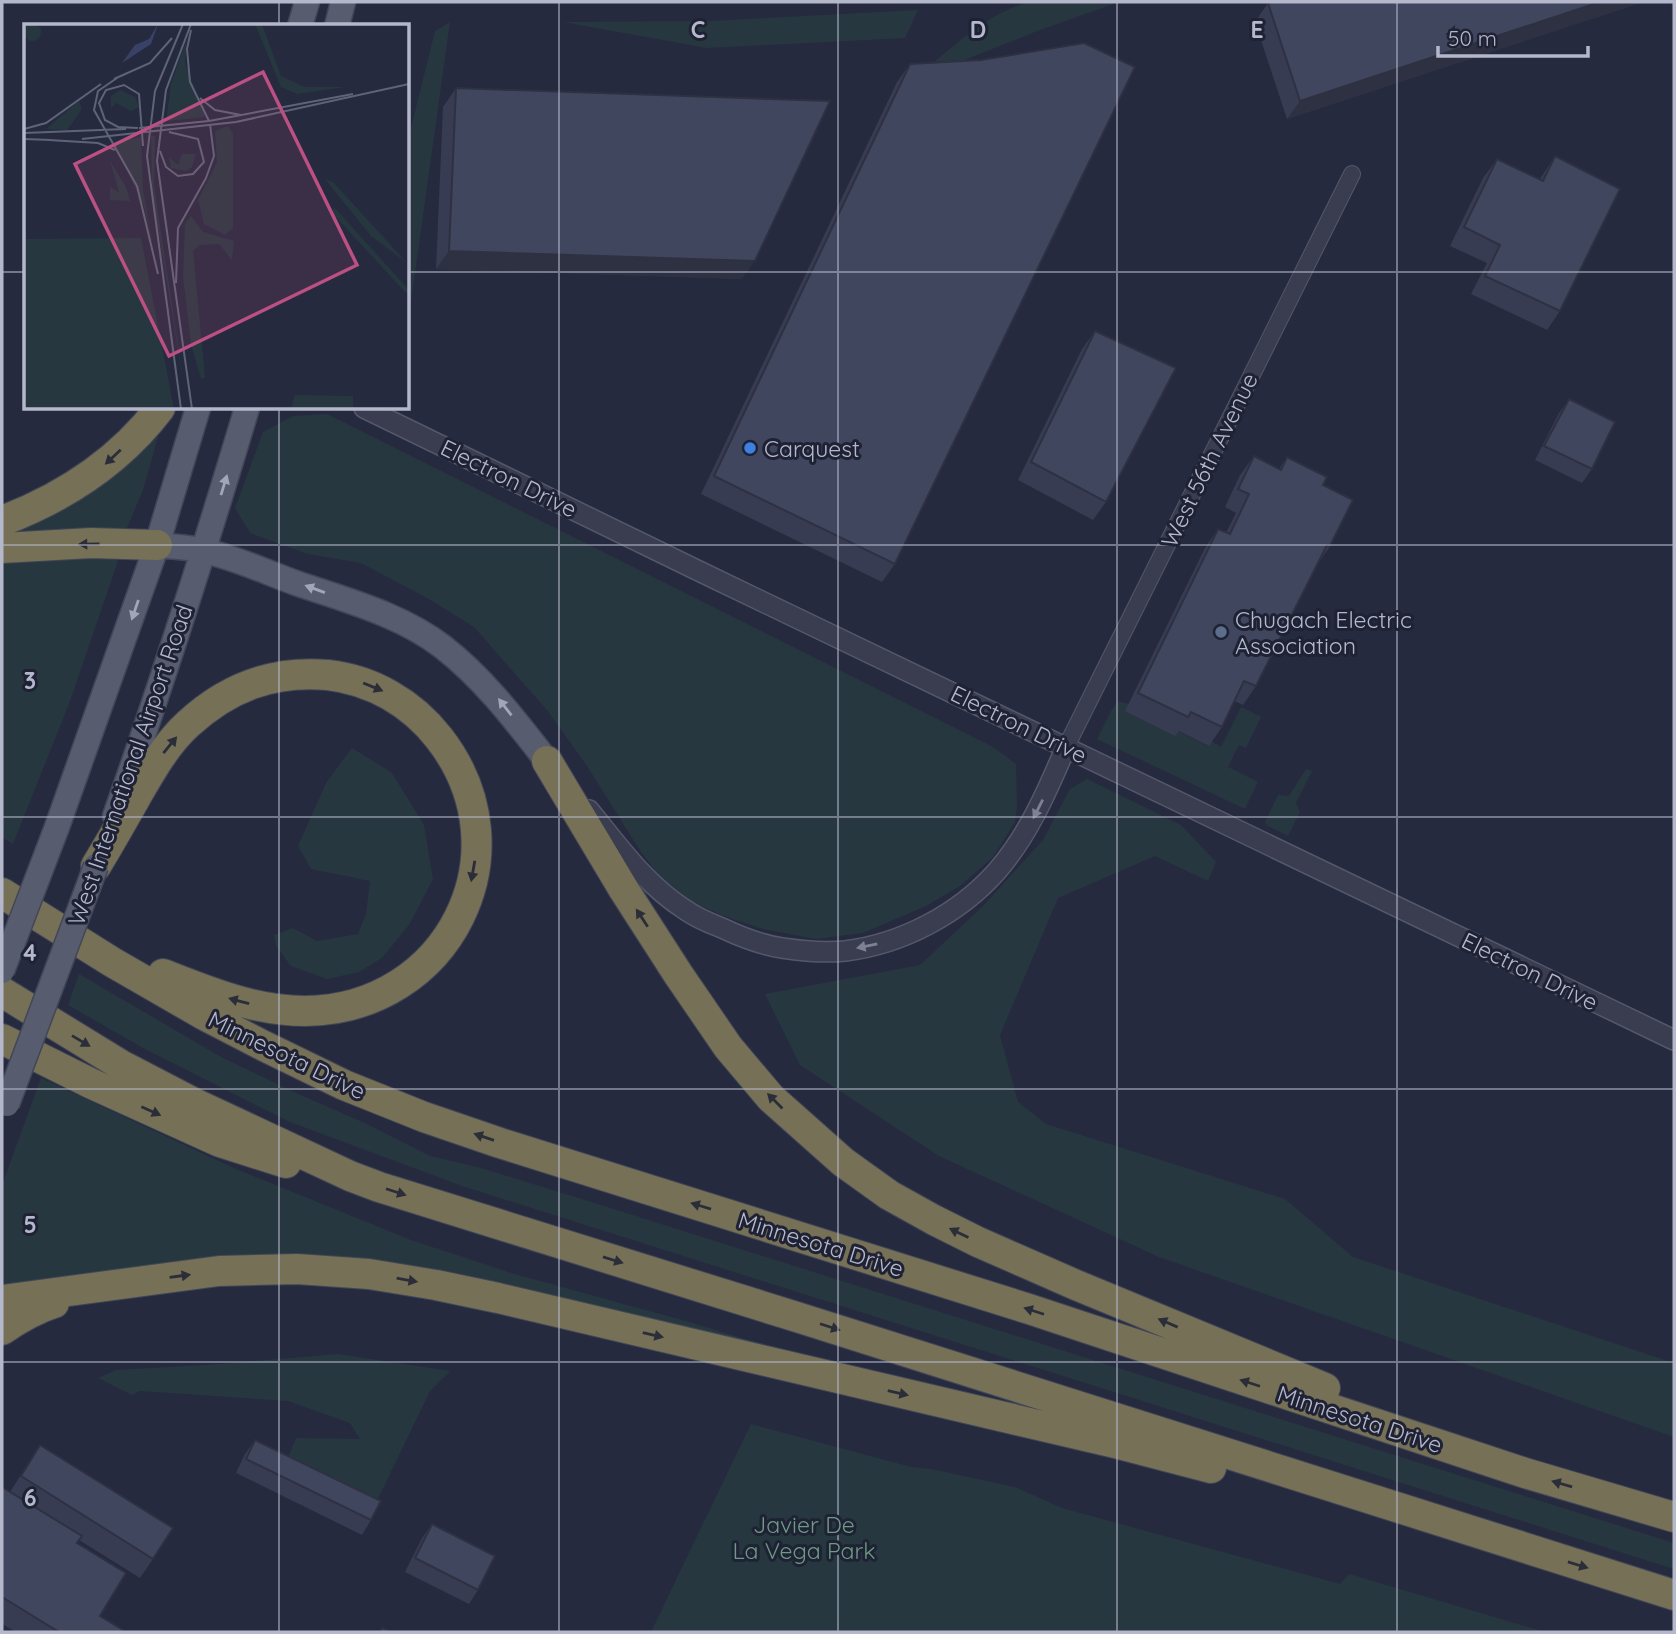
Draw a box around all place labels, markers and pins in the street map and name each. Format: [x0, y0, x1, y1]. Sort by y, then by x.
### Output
place label: Carquest [764, 434, 860, 463]
marker: Carquest [742, 440, 758, 456]
place label: Chugach Electric Association [1235, 605, 1412, 660]
marker: Chugach Electric Association [1213, 624, 1229, 640]

